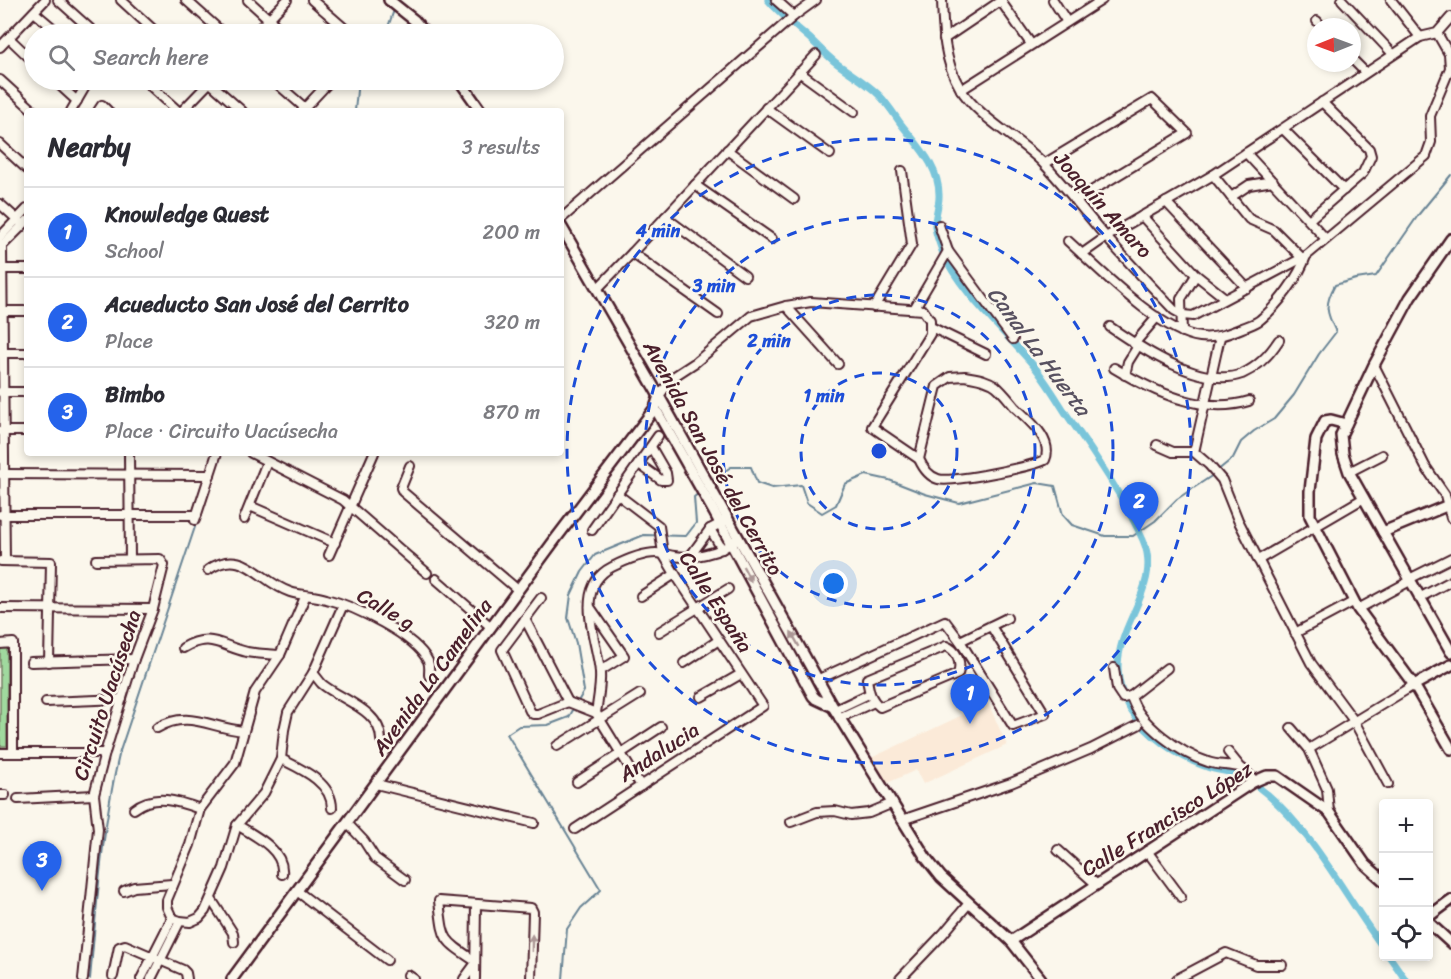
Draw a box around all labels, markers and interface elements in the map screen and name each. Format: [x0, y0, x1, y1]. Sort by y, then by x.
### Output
north arrow [1307, 18, 1361, 72]
search box [24, 24, 564, 90]
text: Search here [93, 38, 209, 77]
icon: search [45, 41, 78, 74]
text: Nearby [48, 124, 130, 170]
text: 3 results [462, 130, 540, 165]
street label: Joaquín Amaro [1043, 141, 1162, 268]
text: Knowledge Quest [105, 195, 269, 234]
text: 1 [63, 215, 72, 250]
text: 200 m [483, 215, 540, 250]
text: 4 min [635, 215, 681, 247]
text: School [105, 234, 164, 269]
text: 3 min [691, 270, 736, 302]
water label: Canal La Huerta [977, 277, 1102, 426]
text: Acueducto San José del Cerrito [105, 285, 409, 324]
text: 2 [62, 305, 73, 340]
text: 320 m [484, 305, 540, 340]
text: Place [105, 324, 153, 359]
text: 2 min [746, 325, 791, 357]
street label: Avenida San José del Cerrito [632, 332, 794, 583]
text: Bimbo [105, 375, 165, 414]
text: 1 min [804, 380, 845, 412]
text: 3 [62, 395, 73, 430]
text: 870 m [483, 395, 540, 430]
text: Place · Circuito Uacúsecha [105, 414, 338, 449]
centre of rings [869, 441, 889, 461]
pin: 2 [1120, 482, 1158, 532]
street label: Calle España [669, 543, 764, 661]
one-way arrow [742, 566, 752, 583]
your location [819, 569, 848, 598]
street label: Calle g [349, 577, 423, 641]
street label: Avenida La Camelina [361, 589, 503, 765]
street label: Circuito Uacúsecha [61, 604, 153, 785]
one-way arrow [790, 631, 800, 648]
pin: 1 [950, 674, 990, 724]
street label: Andalucia [610, 711, 708, 793]
street label: Calle Francisco López [1073, 751, 1261, 887]
map controls [1379, 799, 1433, 961]
button: + [1379, 799, 1433, 853]
pin: 3 [22, 842, 62, 891]
button: − [1379, 853, 1433, 907]
button: locate [1379, 907, 1433, 961]
one-way arrow [527, 934, 537, 953]

